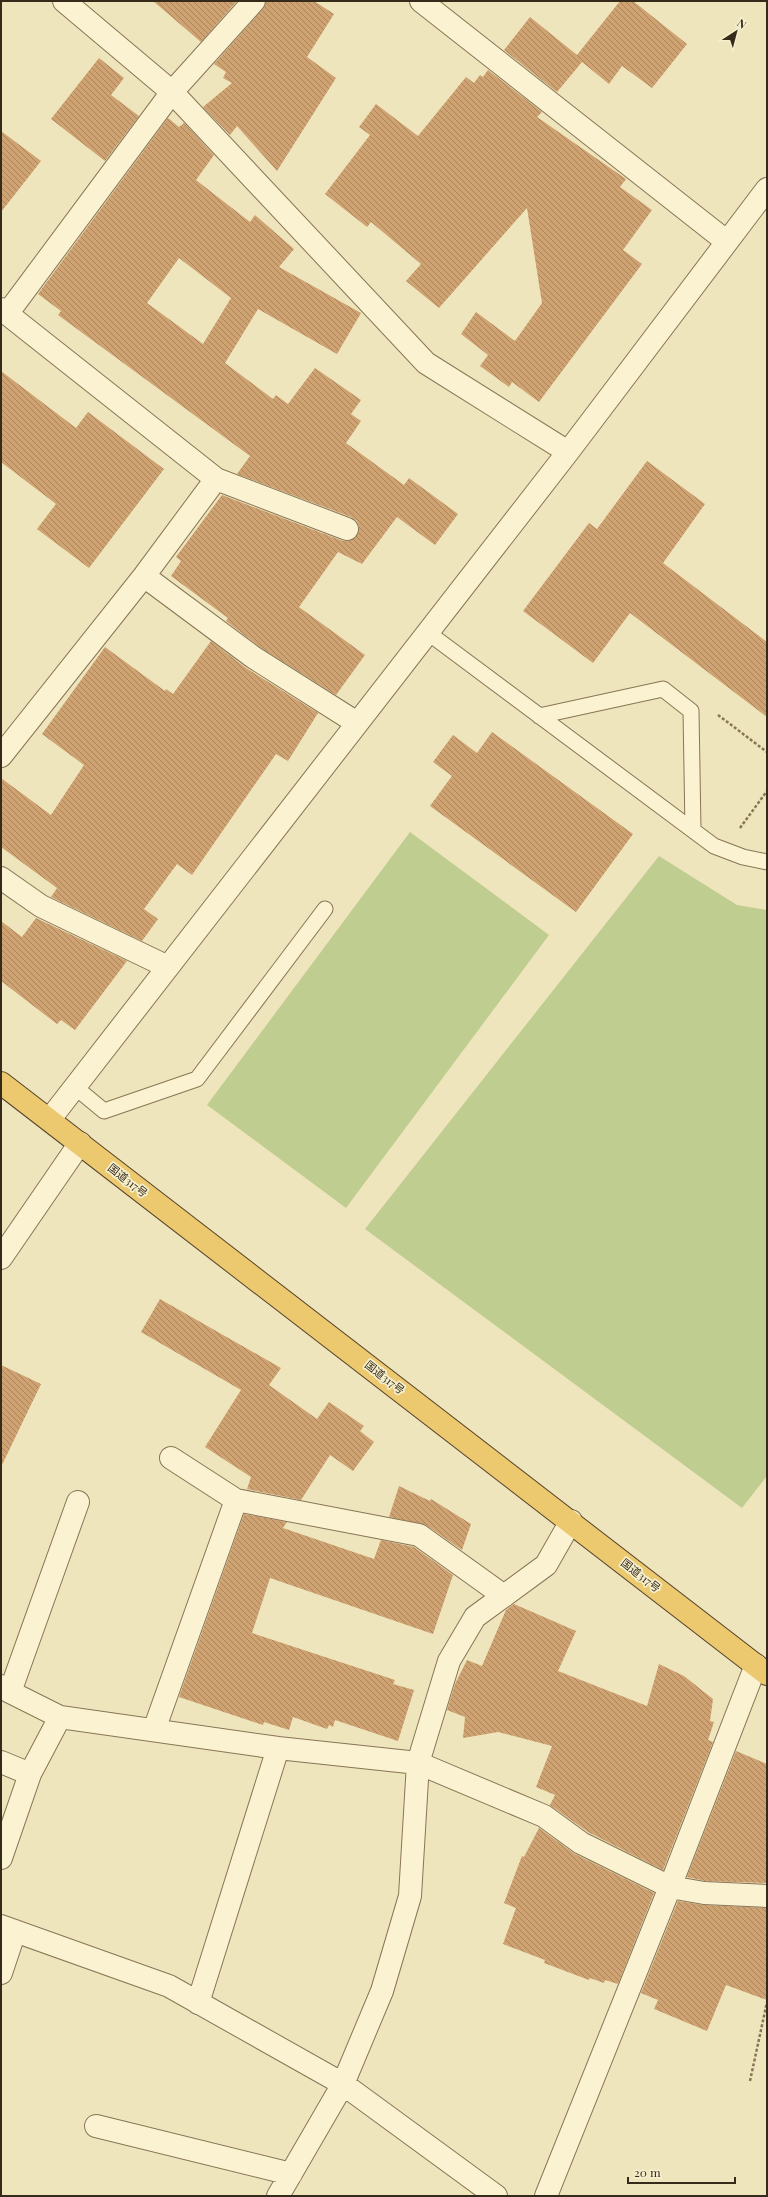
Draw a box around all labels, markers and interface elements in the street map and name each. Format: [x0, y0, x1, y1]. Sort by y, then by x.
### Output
north arrow [716, 12, 756, 52]
text: N [735, 15, 750, 32]
street label: 国道317号 [105, 1160, 151, 1200]
street label: 国道317号 [362, 1357, 408, 1397]
street label: 国道317号 [618, 1555, 664, 1595]
scale bar [628, 2159, 735, 2185]
text: 20 m [634, 2164, 661, 2180]

